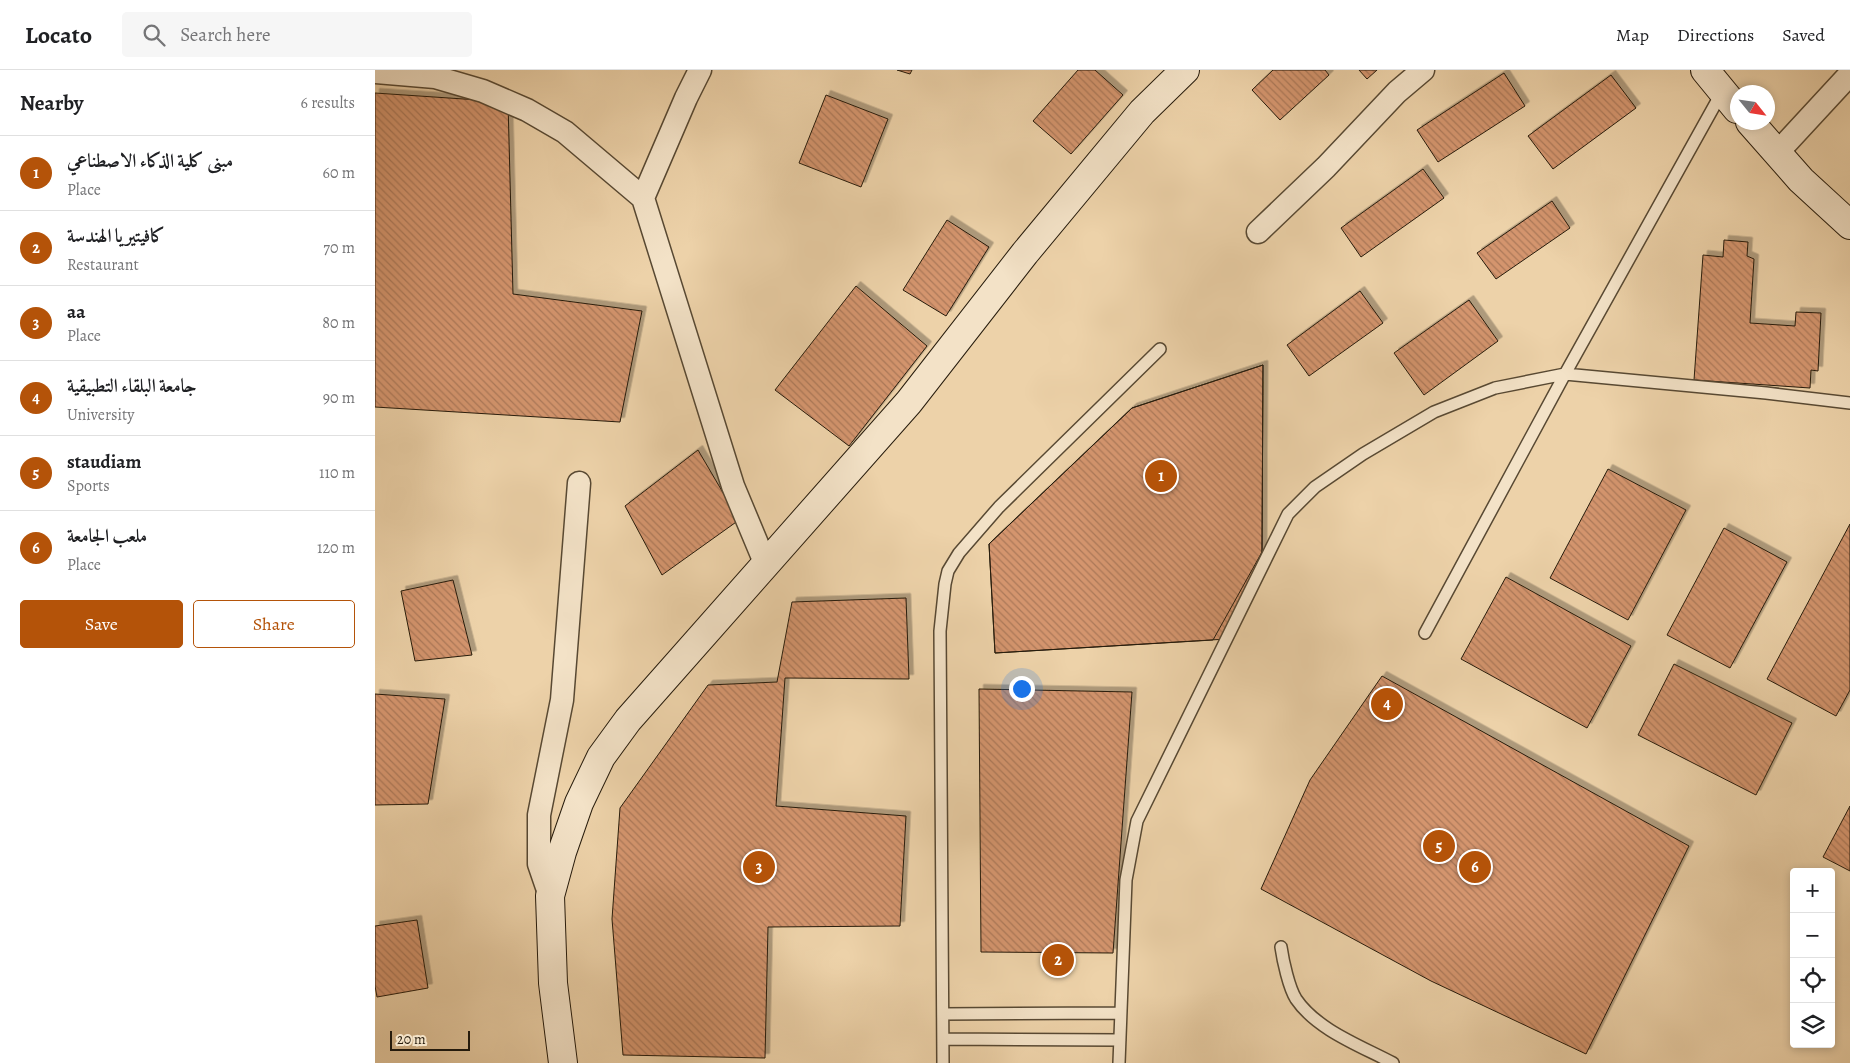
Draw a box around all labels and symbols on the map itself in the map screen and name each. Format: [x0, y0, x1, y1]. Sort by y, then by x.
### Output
north arrow [1730, 85, 1775, 130]
pin: 1 [1145, 457, 1177, 495]
your location [1009, 676, 1035, 702]
pin: 4 [1371, 685, 1403, 723]
pin: 5 [1423, 827, 1455, 865]
pin: 3 [743, 848, 775, 886]
pin: 6 [1459, 848, 1491, 886]
pin: 2 [1042, 941, 1074, 979]
scale bar [390, 1028, 470, 1051]

